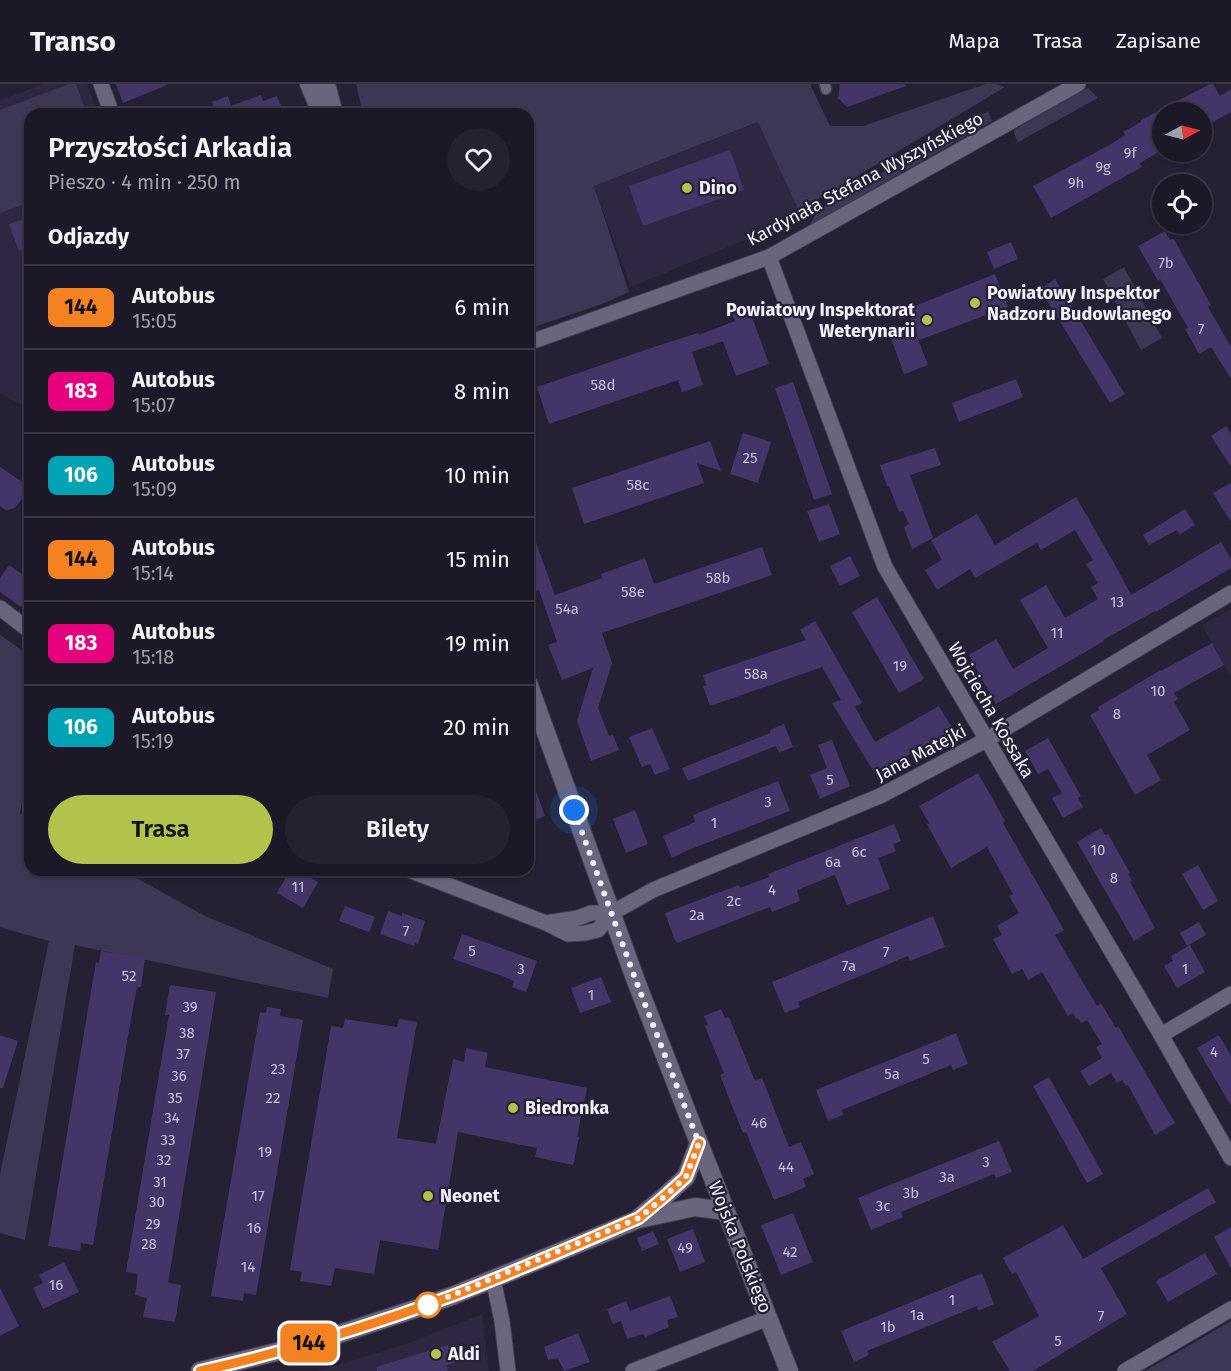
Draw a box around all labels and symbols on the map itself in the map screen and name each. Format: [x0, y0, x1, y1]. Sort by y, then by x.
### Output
north arrow [1152, 102, 1212, 162]
street label: Kardynała Stefana Wyszyńskiego [743, 107, 987, 251]
house number: 9f [1124, 144, 1137, 162]
house number: 9g [1095, 158, 1111, 176]
house number: 9h [1068, 174, 1084, 192]
place label: Dino [699, 177, 737, 199]
marker: Dino [680, 181, 694, 195]
house number: 7b [1158, 254, 1174, 272]
place label: Powiatowy Inspektor Nadzoru Budowlanego [987, 282, 1172, 325]
marker: Powiatowy Inspektor Nadzoru Budowlanego [968, 296, 982, 310]
place label: Powiatowy Inspektorat Weterynarii [726, 299, 916, 342]
marker: Powiatowy Inspektorat Weterynarii [920, 313, 934, 327]
house number: 7 [1198, 320, 1205, 338]
house number: 58d [591, 376, 615, 394]
house number: 25 [743, 449, 757, 467]
house number: 58c [627, 476, 649, 494]
house number: 58b [706, 569, 730, 587]
house number: 58e [621, 583, 645, 601]
house number: 13 [1110, 593, 1124, 611]
house number: 54a [555, 600, 579, 618]
house number: 11 [1051, 624, 1063, 642]
street label: Wojciecha Kossaka [943, 638, 1039, 782]
house number: 19 [893, 657, 907, 675]
house number: 58a [744, 665, 768, 683]
house number: 10 [1151, 682, 1165, 700]
house number: 8 [1113, 705, 1121, 723]
street label: Jana Matejki [872, 720, 970, 786]
house number: 5 [826, 771, 834, 789]
house number: 3 [764, 793, 772, 811]
your location [559, 795, 589, 825]
house number: 1 [711, 814, 717, 832]
house number: 10 [1091, 841, 1105, 859]
house number: 6c [851, 843, 867, 861]
house number: 6a [825, 853, 841, 871]
house number: 8 [1110, 869, 1118, 887]
house number: 11 [292, 878, 304, 896]
house number: 4 [768, 881, 776, 899]
house number: 2c [727, 892, 741, 910]
house number: 2a [689, 906, 705, 924]
house number: 7 [403, 922, 410, 940]
house number: 5 [468, 942, 476, 960]
house number: 7 [883, 943, 890, 961]
house number: 7a [842, 957, 856, 975]
house number: 3 [517, 960, 525, 978]
house number: 1 [1182, 960, 1188, 978]
house number: 52 [122, 967, 136, 985]
house number: 1 [588, 986, 594, 1004]
house number: 39 [182, 998, 198, 1016]
house number: 38 [179, 1024, 195, 1042]
house number: 4 [1210, 1043, 1218, 1061]
house number: 37 [176, 1045, 190, 1063]
house number: 5 [922, 1050, 930, 1068]
house number: 23 [271, 1060, 285, 1078]
house number: 5a [884, 1065, 900, 1083]
house number: 36 [171, 1067, 187, 1085]
house number: 35 [167, 1089, 183, 1107]
house number: 22 [266, 1089, 280, 1107]
place label: Biedronka [525, 1097, 609, 1119]
marker: Biedronka [506, 1101, 520, 1115]
house number: 34 [164, 1109, 180, 1127]
house number: 46 [751, 1114, 767, 1132]
house number: 33 [161, 1131, 175, 1149]
house number: 19 [258, 1143, 272, 1161]
house number: 32 [157, 1151, 171, 1169]
house number: 3 [982, 1153, 990, 1171]
house number: 44 [778, 1158, 794, 1176]
house number: 3a [939, 1168, 955, 1186]
house number: 31 [153, 1173, 167, 1191]
street label: Wojska Polskiego [704, 1178, 776, 1316]
house number: 3b [903, 1184, 919, 1202]
place label: Neonet [440, 1185, 501, 1207]
house number: 17 [251, 1187, 265, 1205]
marker: Neonet [421, 1189, 435, 1203]
house number: 30 [149, 1193, 165, 1211]
house number: 3c [876, 1197, 890, 1215]
house number: 29 [145, 1215, 161, 1233]
house number: 16 [247, 1219, 261, 1237]
house number: 28 [141, 1235, 157, 1253]
house number: 49 [677, 1239, 693, 1257]
house number: 42 [782, 1243, 798, 1261]
house number: 14 [241, 1258, 255, 1276]
house number: 16 [49, 1276, 63, 1294]
house number: 1 [949, 1291, 955, 1309]
unlabelled marker [415, 1292, 441, 1318]
house number: 1a [910, 1306, 924, 1324]
house number: 7 [1098, 1307, 1105, 1325]
house number: 1b [880, 1318, 896, 1336]
line badge: 144 [274, 1324, 344, 1362]
house number: 5 [1054, 1332, 1062, 1350]
place label: Aldi [447, 1343, 480, 1365]
marker: Aldi [429, 1347, 443, 1361]

